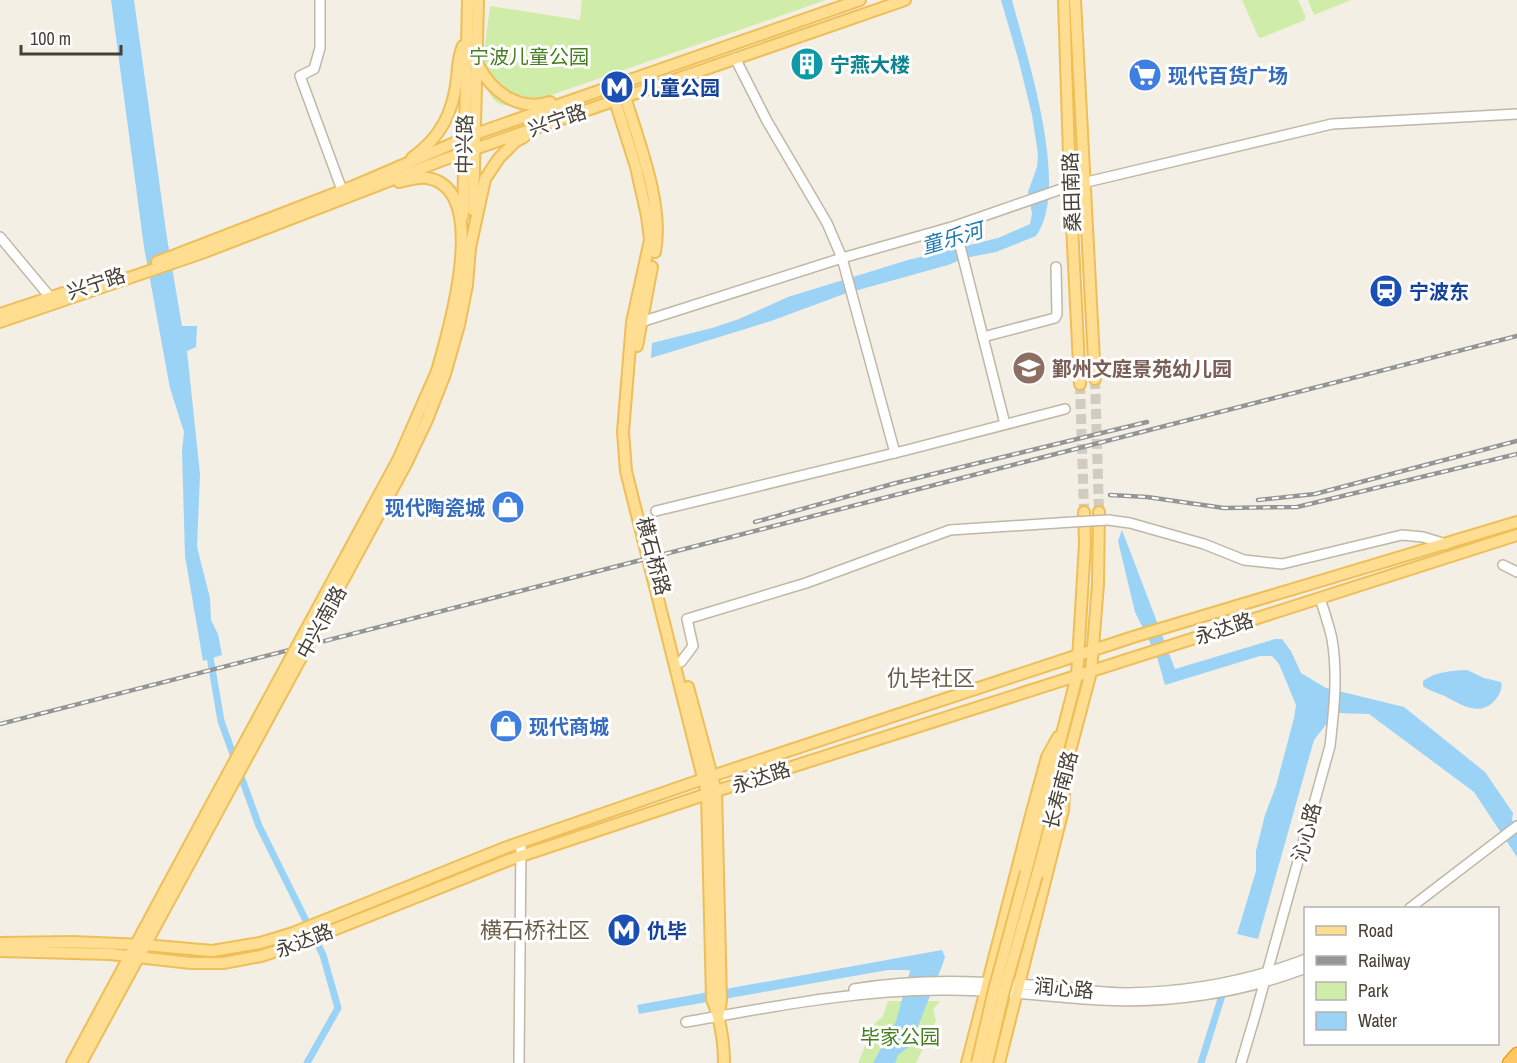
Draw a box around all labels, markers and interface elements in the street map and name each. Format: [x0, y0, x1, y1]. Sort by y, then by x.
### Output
scale bar [21, 18, 122, 56]
text: 100 m [30, 26, 71, 51]
park label: 宁波儿童公园 [469, 43, 589, 70]
building icon: 宁燕大楼 [789, 46, 825, 82]
place label: 宁燕大楼 [830, 51, 910, 78]
supermarket icon: 现代百货广场 [1127, 57, 1163, 93]
place label: 现代百货广场 [1168, 62, 1288, 89]
metro station icon: 儿童公园 [599, 69, 635, 105]
place label: 儿童公园 [640, 74, 720, 101]
street label: 兴宁路 [524, 97, 590, 143]
street label: 中兴路 [450, 114, 478, 174]
street label: 桑田南路 [1056, 152, 1086, 232]
water label: 童乐河 [918, 214, 990, 261]
street label: 兴宁路 [63, 261, 129, 305]
station icon: 宁波东 [1368, 273, 1404, 309]
place label: 宁波东 [1409, 278, 1469, 305]
school or university icon: 鄞州文庭景苑幼儿园 [1011, 350, 1047, 386]
place label: 鄞州文庭景苑幼儿园 [1052, 355, 1232, 382]
shop icon: 现代陶瓷城 [490, 489, 526, 525]
place label: 现代陶瓷城 [385, 494, 485, 521]
street label: 横石桥路 [631, 514, 677, 598]
street label: 中兴南路 [290, 580, 352, 664]
street label: 永达路 [1191, 606, 1257, 650]
district label: 仇毕社区 [887, 663, 975, 693]
shop icon: 现代商城 [488, 708, 524, 744]
place label: 现代商城 [529, 713, 609, 740]
street label: 长寿南路 [1037, 748, 1083, 832]
street label: 永达路 [728, 755, 794, 799]
street label: 沁心路 [1285, 800, 1327, 864]
legend [1304, 907, 1499, 1045]
metro station icon: 仇毕 [606, 912, 642, 948]
district label: 横石桥社区 [480, 915, 590, 945]
street label: 永达路 [271, 917, 337, 963]
place label: 仇毕 [647, 917, 687, 944]
text: Road [1358, 918, 1393, 943]
text: Railway [1358, 948, 1411, 973]
street label: 润心路 [1033, 972, 1095, 1004]
text: Park [1358, 978, 1389, 1003]
text: Water [1358, 1008, 1397, 1033]
park label: 毕家公园 [860, 1023, 940, 1050]

